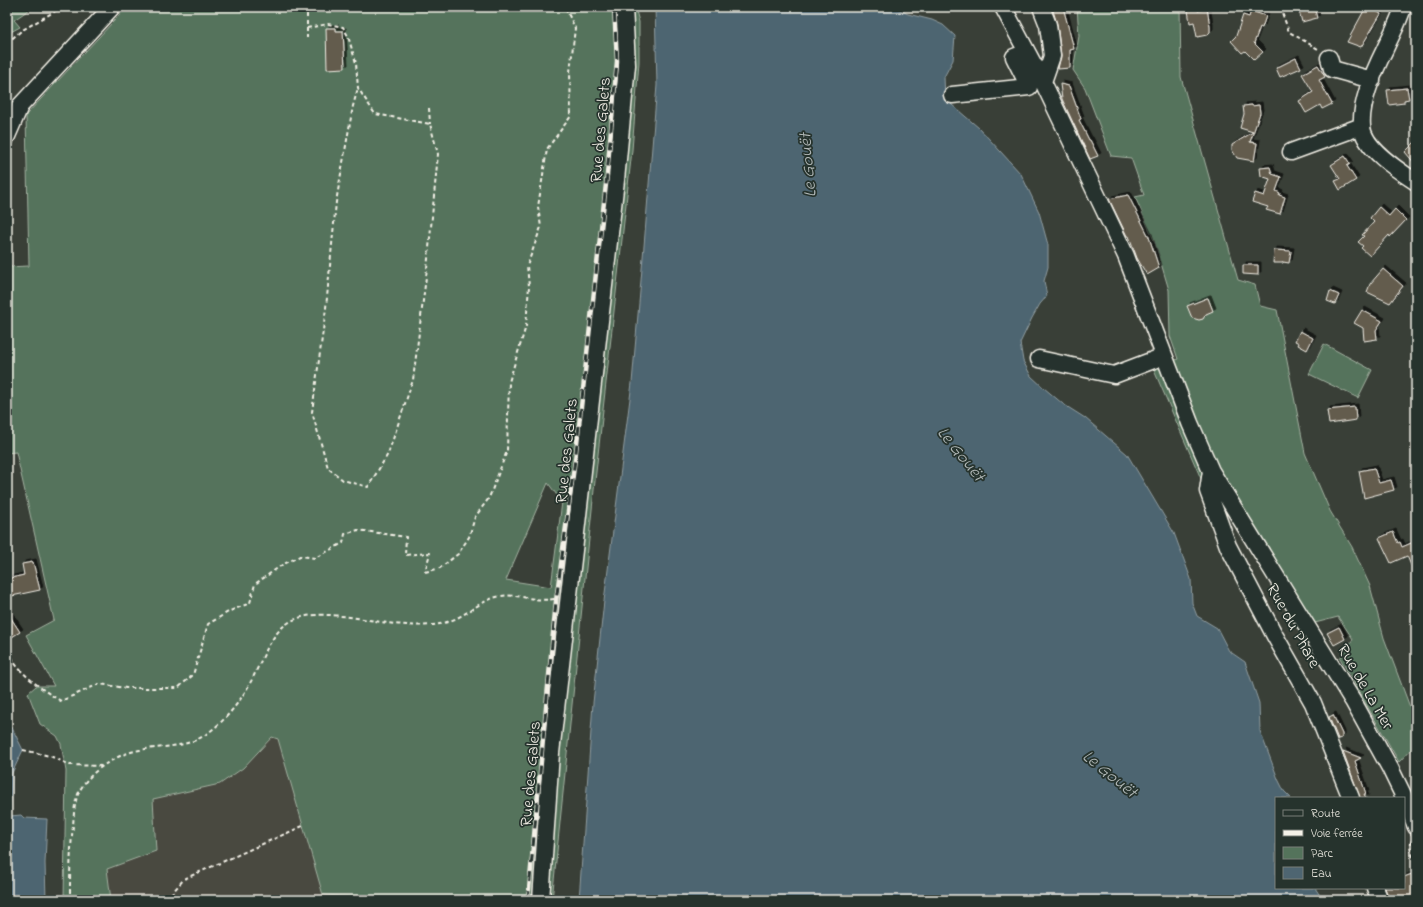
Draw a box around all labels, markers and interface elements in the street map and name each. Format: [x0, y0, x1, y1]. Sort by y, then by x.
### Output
street label: Rue des Galets [584, 76, 618, 184]
water label: Le Gouët [793, 130, 825, 198]
street label: Rue des Galets [549, 397, 585, 505]
water label: Le Gouët [930, 422, 992, 490]
street label: Rue du Phare [1259, 579, 1327, 673]
street label: Rue de La Mer [1330, 639, 1400, 735]
street label: Rue des Galets [514, 720, 548, 828]
water label: Le Gouët [1076, 745, 1144, 807]
legend [1275, 797, 1405, 889]
text: Route [1311, 805, 1341, 823]
text: Voie ferrée [1310, 825, 1363, 843]
text: Parc [1311, 845, 1333, 863]
text: Eau [1311, 865, 1332, 883]

